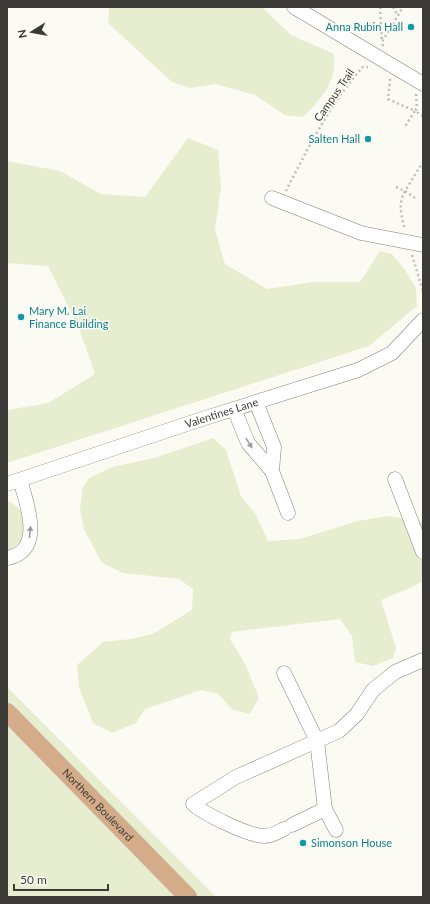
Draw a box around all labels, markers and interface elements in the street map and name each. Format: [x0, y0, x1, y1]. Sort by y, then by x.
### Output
north arrow [12, 12, 52, 52]
place label: Anna Rubin Hall [326, 20, 403, 33]
marker: Anna Rubin Hall [406, 22, 416, 32]
text: N [15, 29, 29, 39]
street label: Campus Trail [311, 66, 357, 124]
place label: Salten Hall [308, 132, 360, 145]
marker: Salten Hall [363, 134, 373, 144]
place label: Mary M. Lai Finance Building [29, 304, 109, 330]
marker: Mary M. Lai Finance Building [16, 312, 26, 322]
street label: Valentines Lane [183, 395, 260, 430]
one-way arrow [245, 437, 253, 448]
one-way arrow [27, 525, 34, 538]
street label: Northern Boulevard [60, 766, 137, 843]
place label: Simonson House [311, 836, 392, 849]
marker: Simonson House [298, 838, 308, 848]
scale bar [14, 866, 108, 892]
text: 50 m [20, 872, 47, 887]

